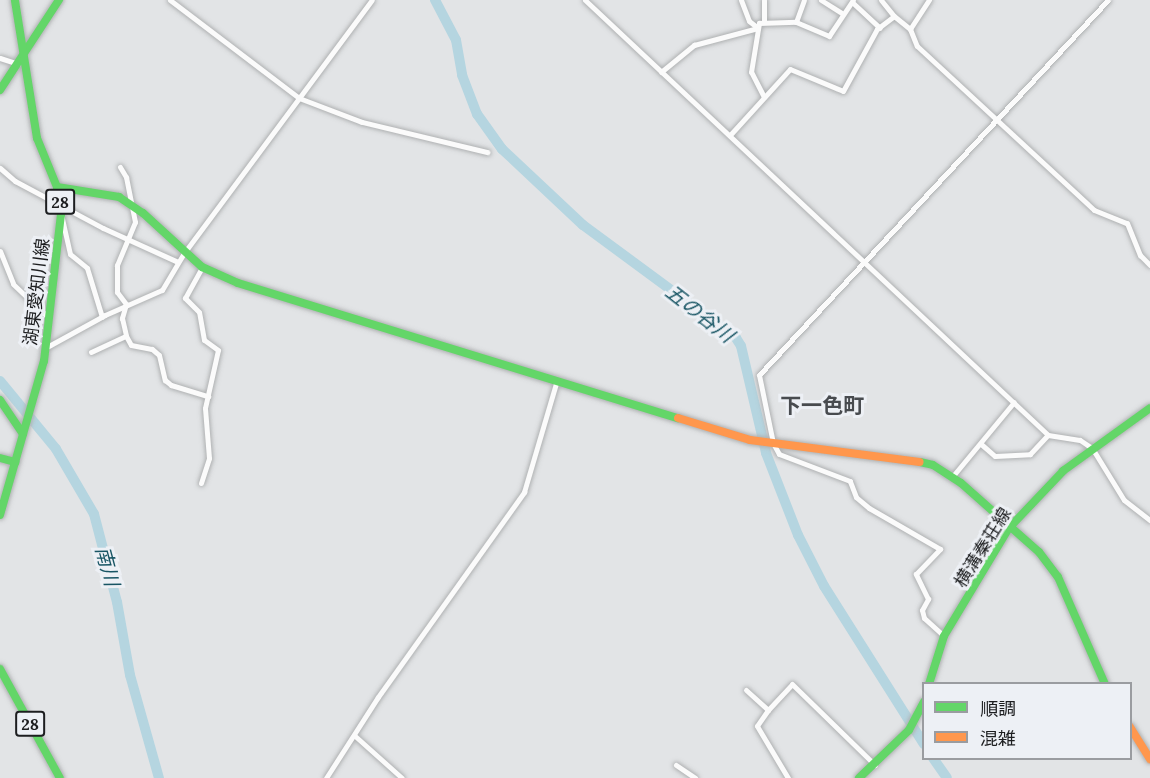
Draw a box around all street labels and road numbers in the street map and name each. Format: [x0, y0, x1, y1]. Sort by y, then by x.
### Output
road number: 28 [45, 189, 75, 215]
street label: 湖東愛知川線 [20, 237, 54, 347]
street label: 横溝秦荘線 [950, 504, 1016, 592]
road number: 28 [15, 711, 45, 737]

